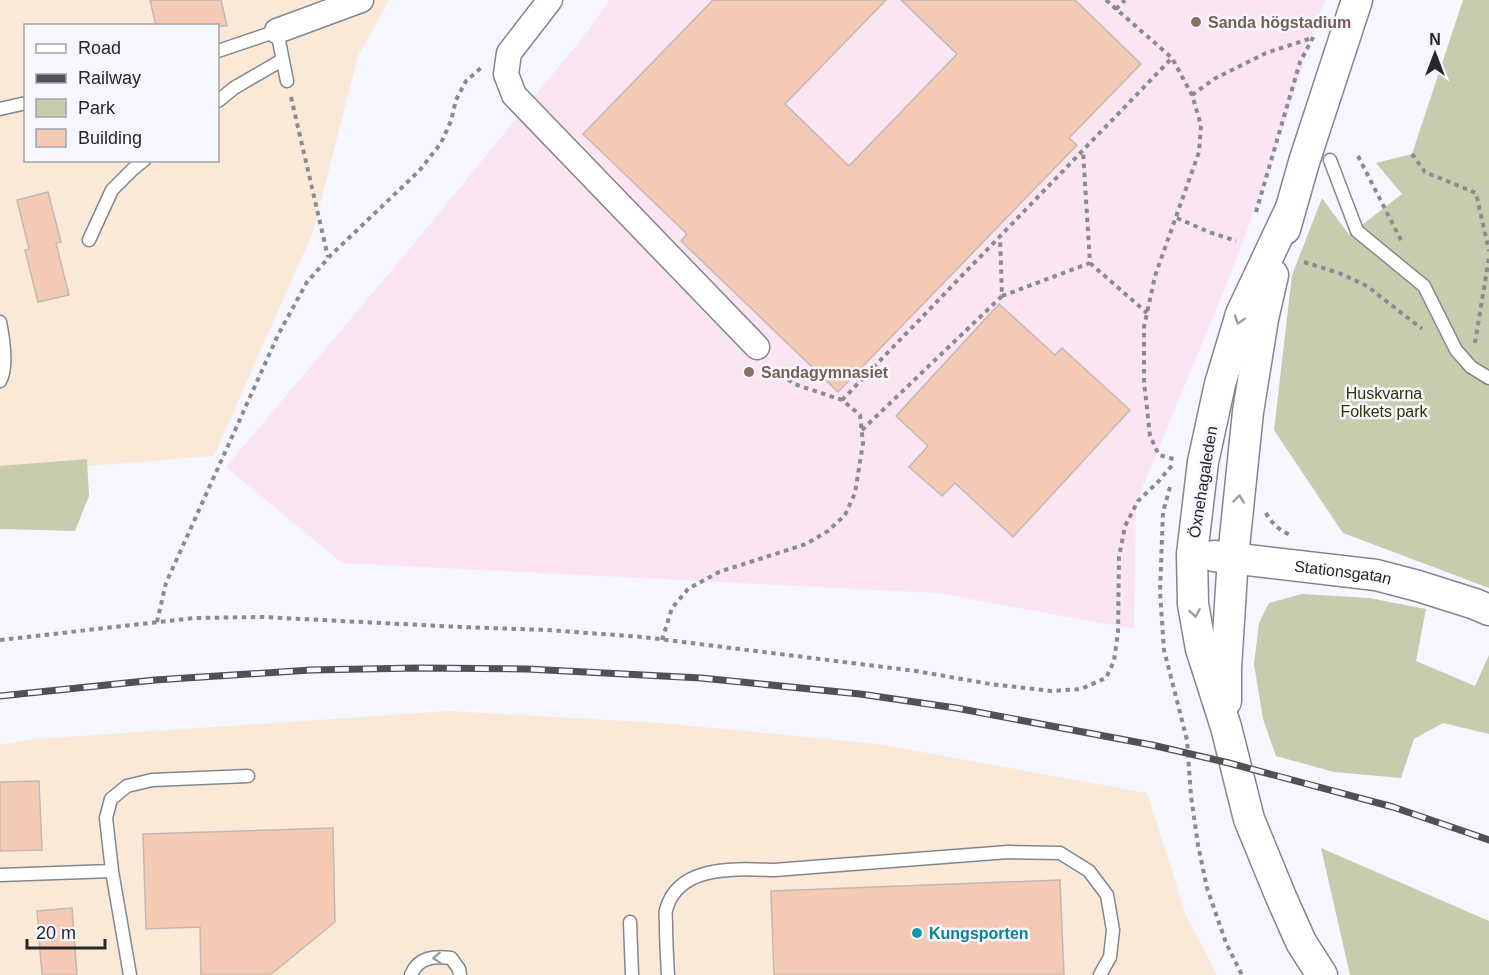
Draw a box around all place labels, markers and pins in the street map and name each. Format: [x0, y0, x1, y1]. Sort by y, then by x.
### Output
place label: Sanda högstadium [1208, 14, 1351, 31]
marker: Sanda högstadium [1189, 15, 1203, 29]
place label: Sandagymnasiet [761, 364, 889, 381]
marker: Sandagymnasiet [742, 365, 756, 379]
place label: Kungsporten [929, 925, 1029, 942]
marker: Kungsporten [910, 926, 924, 940]

